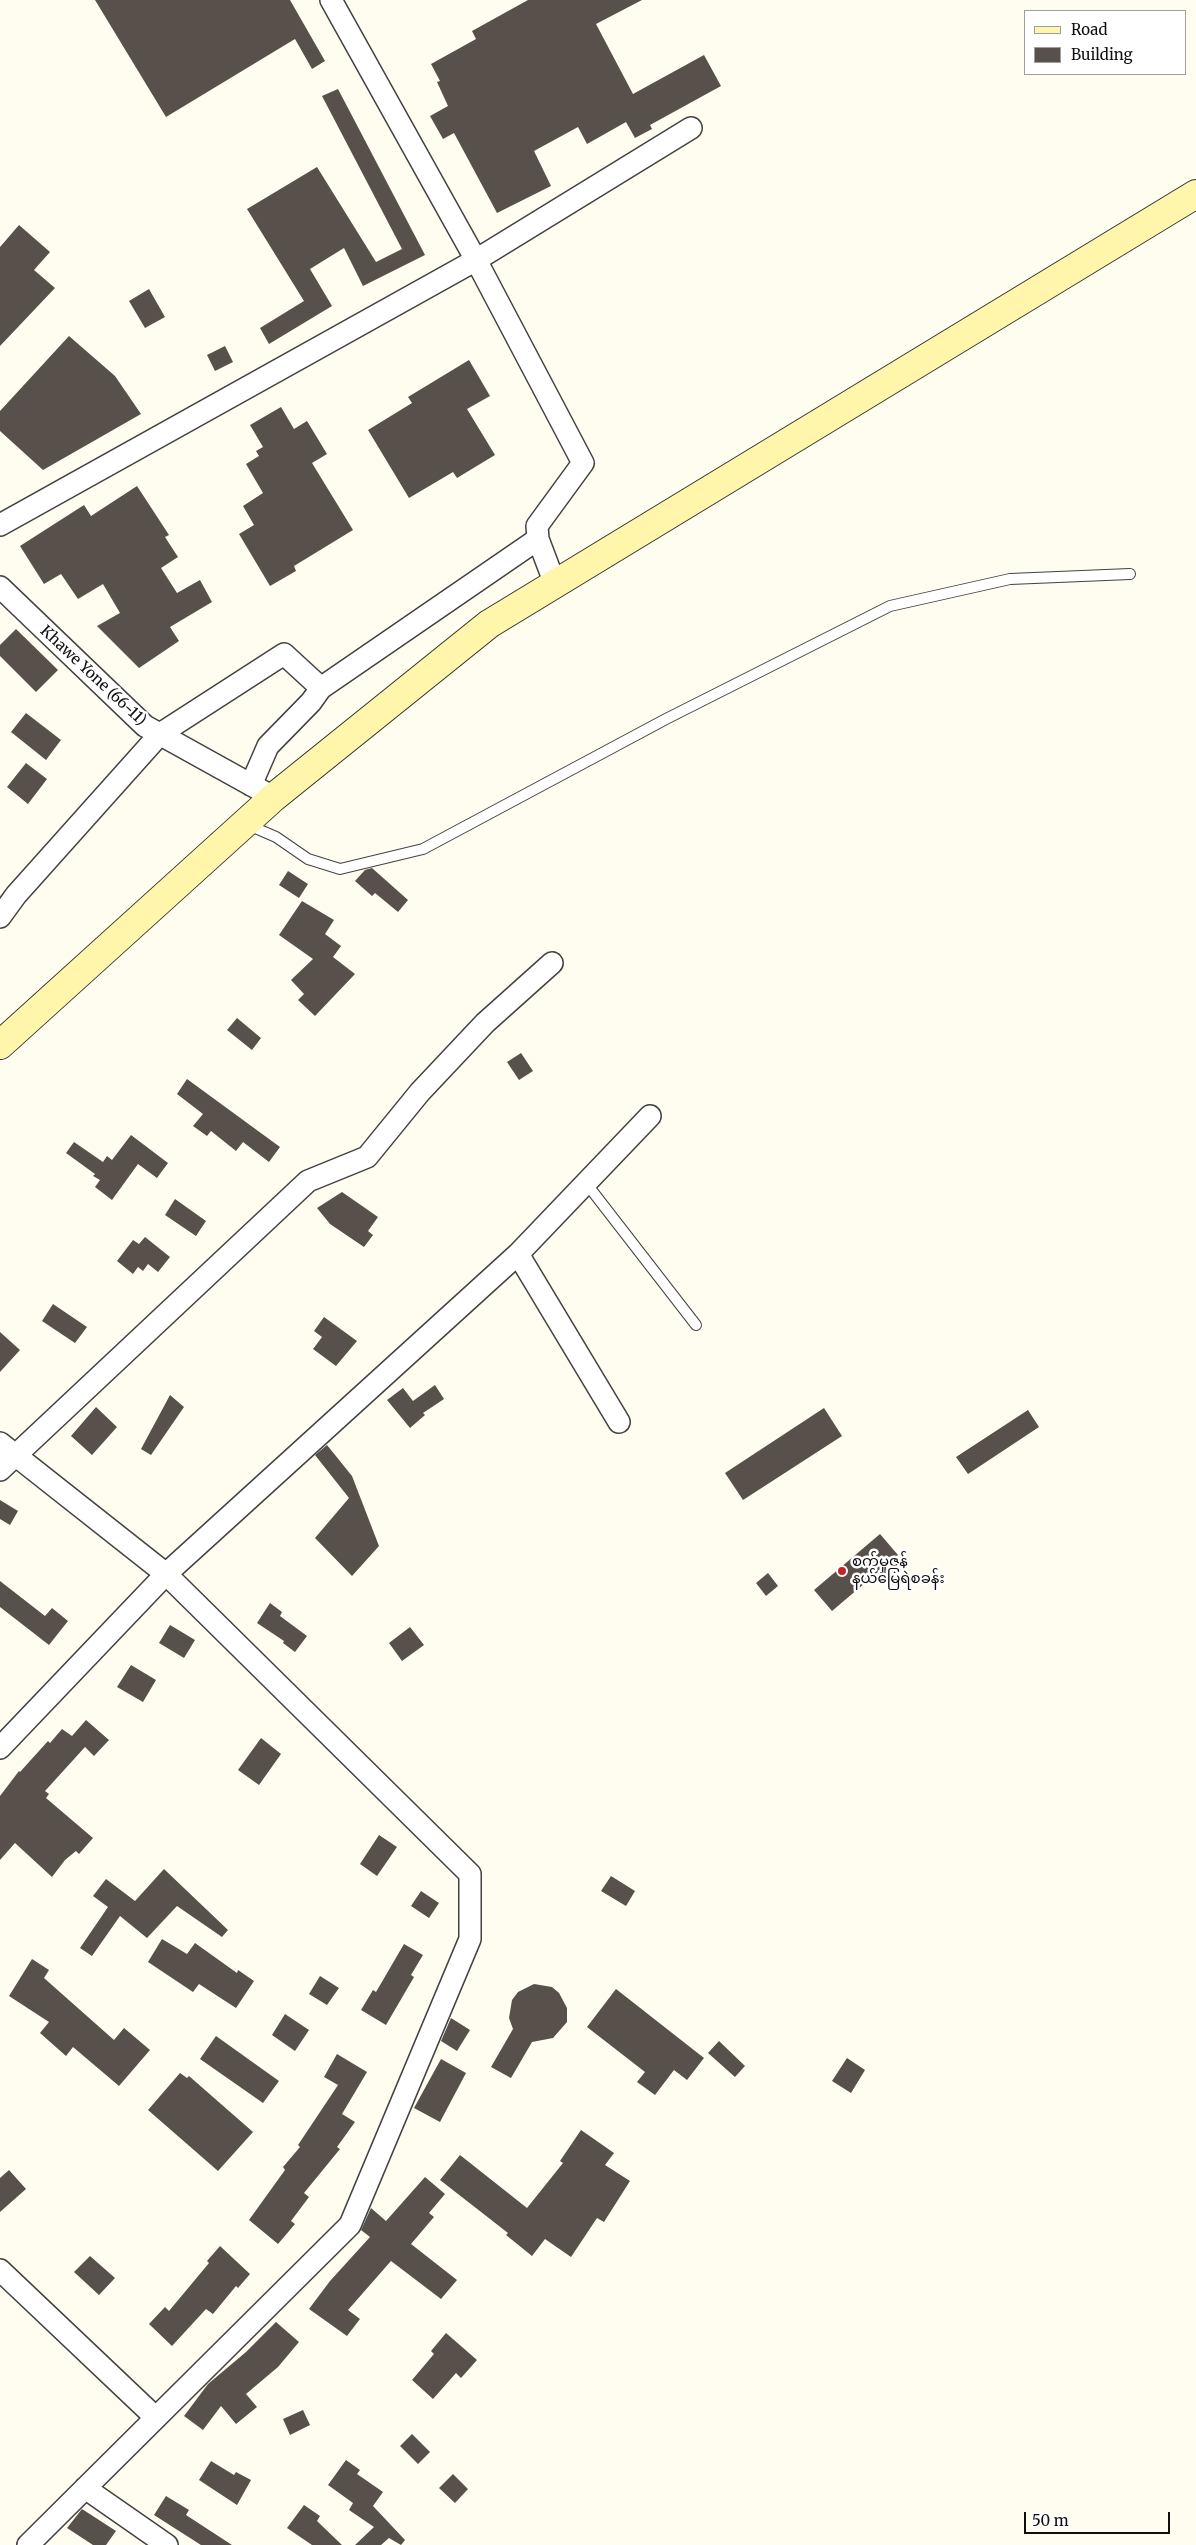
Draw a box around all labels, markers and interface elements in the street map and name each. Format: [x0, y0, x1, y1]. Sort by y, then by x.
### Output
legend [1024, 10, 1186, 75]
text: Road [1071, 20, 1107, 39]
text: Building [1071, 45, 1133, 64]
street label: Khawe Yone (66-11) [36, 622, 150, 730]
place label: စက်မှုဇုန် နယ်မြေရဲစခန်း [852, 1553, 945, 1588]
marker: စက်မှုဇုန် နယ်မြေရဲစခန်း [836, 1565, 848, 1577]
scale bar [1026, 2502, 1172, 2534]
text: 50 m [1032, 2511, 1069, 2530]

